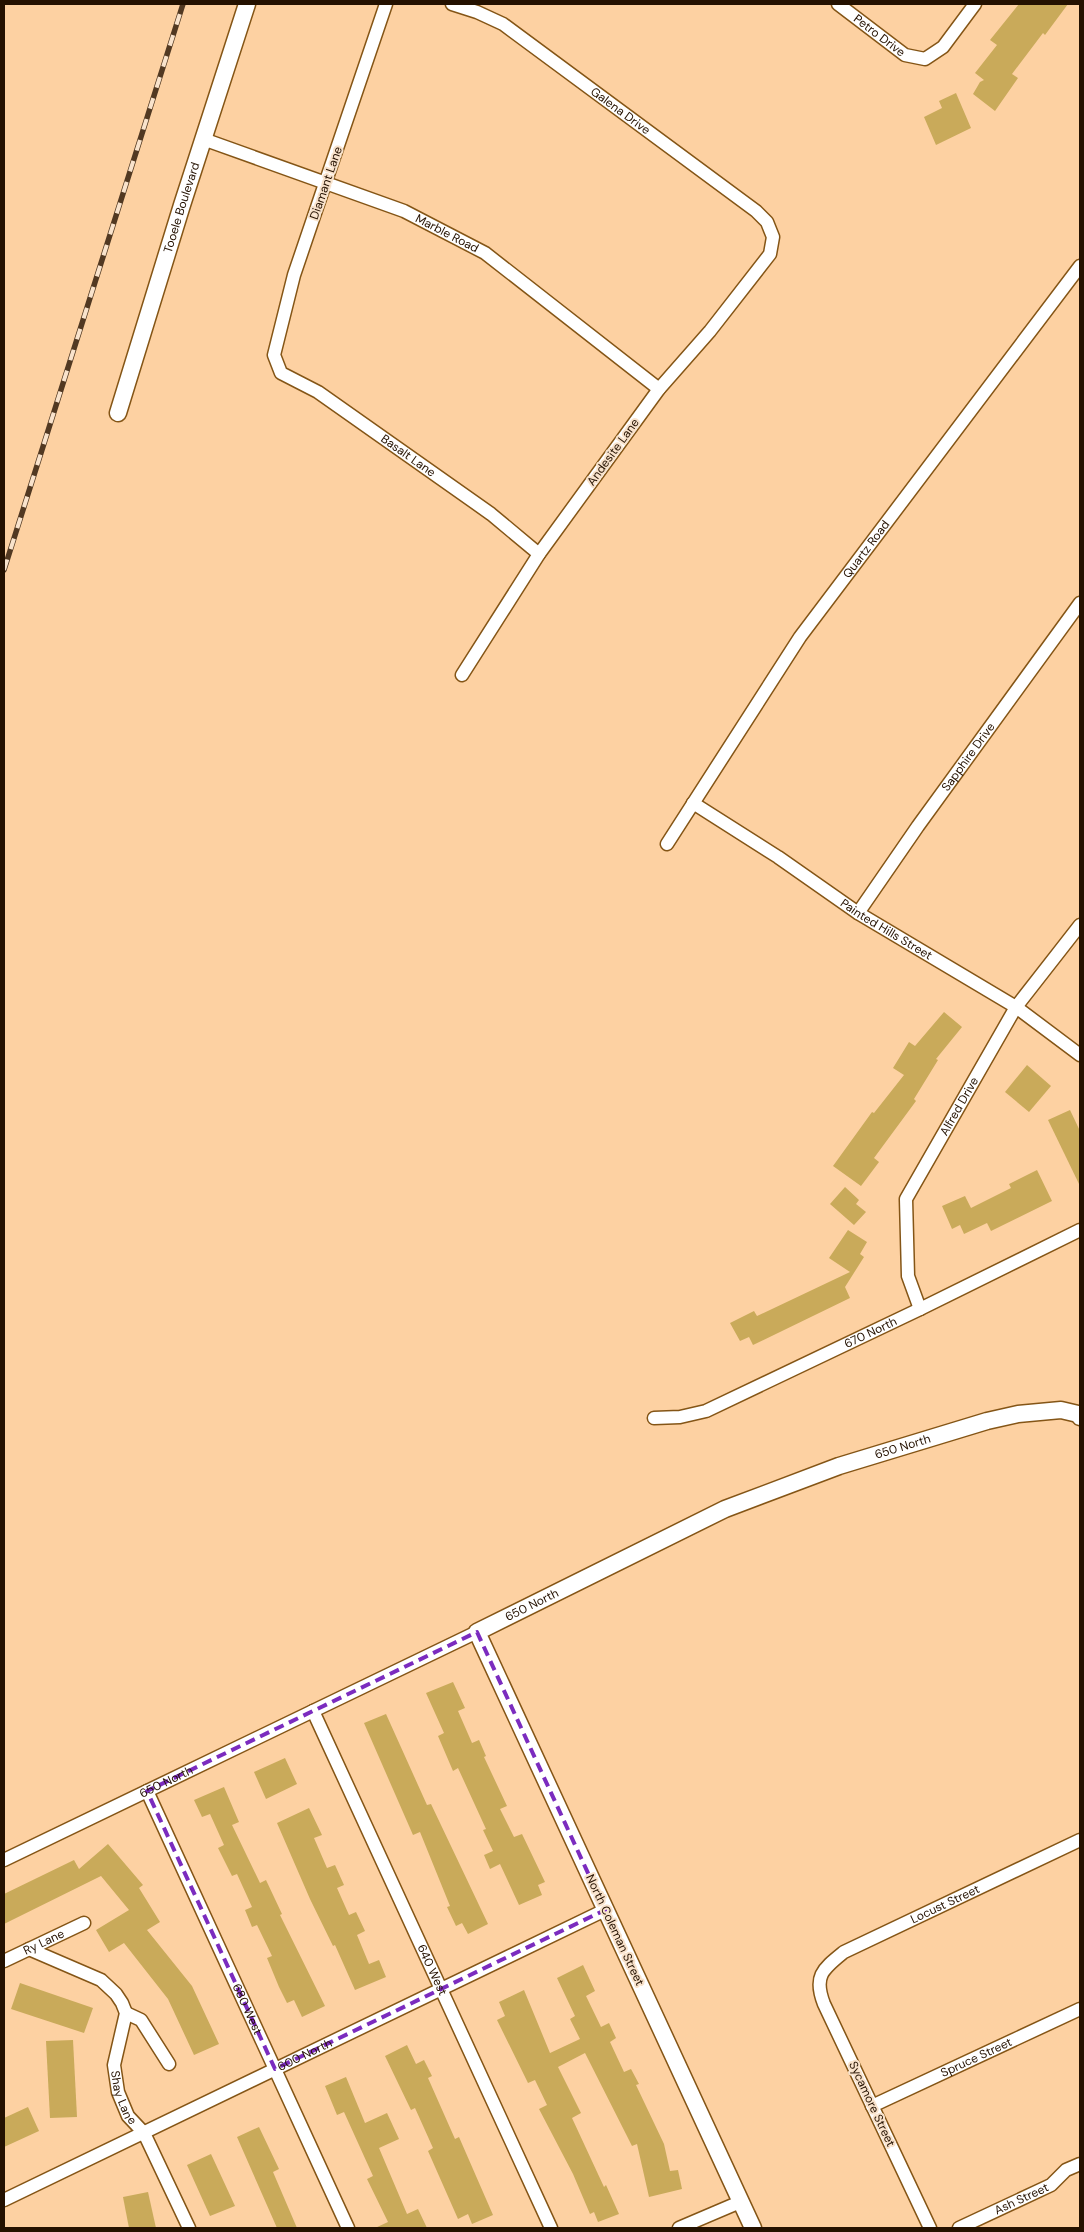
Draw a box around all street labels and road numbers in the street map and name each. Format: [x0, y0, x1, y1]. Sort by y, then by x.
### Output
street label: Petro Drive [850, 11, 909, 60]
street label: Galena Drive [588, 84, 654, 138]
street label: Diamant Lane [306, 144, 346, 222]
street label: Tooele Boulevard [160, 160, 203, 255]
street label: Marble Road [413, 210, 481, 256]
street label: Andesite Lane [583, 415, 643, 489]
street label: Basalt Lane [378, 431, 439, 481]
street label: Quartz Road [839, 517, 893, 581]
street label: Sapphire Drive [938, 719, 999, 794]
street label: Painted Hills Street [837, 895, 935, 964]
street label: Alfred Drive [936, 1074, 982, 1138]
street label: 670 North [842, 1313, 900, 1352]
street label: 650 North [873, 1431, 933, 1463]
street label: 650 North [502, 1585, 561, 1625]
street label: 650 North [137, 1762, 196, 1802]
street label: North Coleman Street [582, 1872, 648, 1989]
street label: Locust Street [908, 1881, 983, 1927]
street label: Ry Lane [21, 1925, 67, 1959]
street label: 640 West [413, 1942, 451, 1998]
street label: 680 West [229, 1981, 266, 2037]
street label: Spruce Street [938, 2034, 1015, 2081]
street label: 600 North [275, 2035, 335, 2075]
street label: Sycamore Street [845, 2059, 899, 2150]
street label: Shay Lane [107, 2070, 140, 2128]
street label: Ash Street [992, 2179, 1052, 2218]

